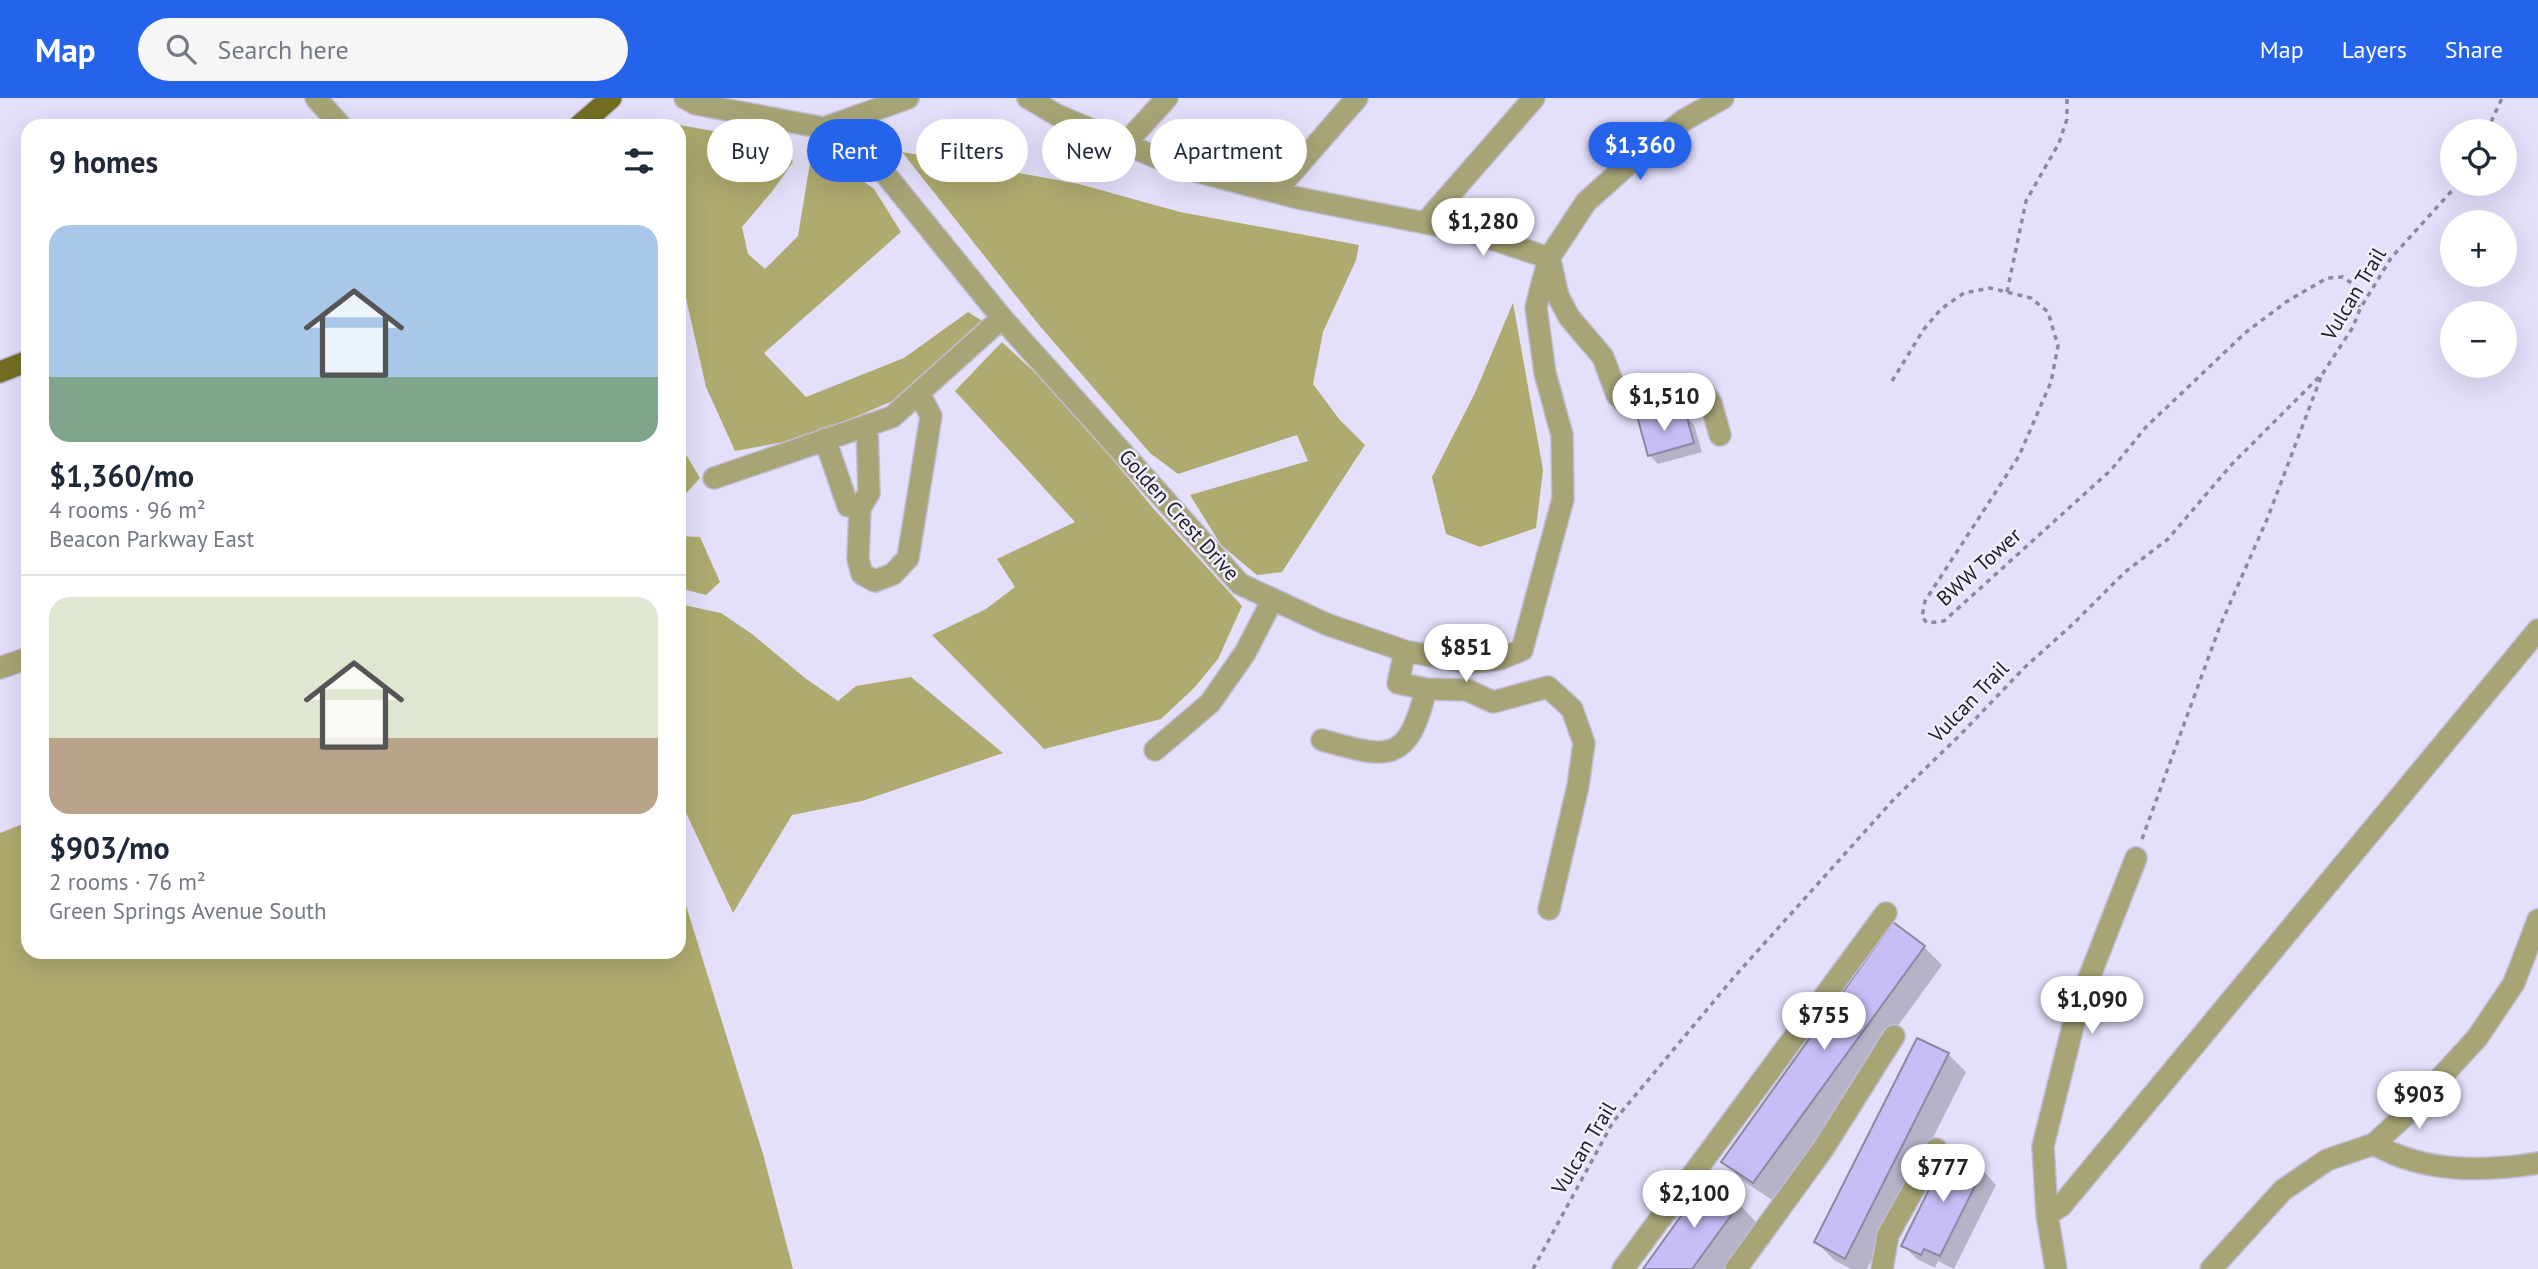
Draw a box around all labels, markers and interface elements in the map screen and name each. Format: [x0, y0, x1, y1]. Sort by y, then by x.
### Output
search box [138, 18, 628, 81]
text: Map [35, 28, 96, 71]
icon: search [162, 30, 200, 68]
text: Search here [218, 33, 349, 66]
text: Map [2260, 34, 2304, 65]
text: Layers [2342, 34, 2407, 65]
text: Share [2445, 34, 2503, 65]
chip: Buy [707, 119, 793, 182]
chip: Rent [807, 119, 902, 182]
chip: Filters [916, 119, 1028, 182]
chip: New [1042, 119, 1136, 182]
chip: Apartment [1150, 119, 1307, 182]
map controls [2440, 119, 2517, 378]
button: locate [2440, 119, 2517, 196]
pin: $1,360 [1583, 122, 1697, 182]
text: $1,360 [1604, 130, 1676, 159]
text: 9 homes [49, 142, 158, 181]
icon: filters [620, 142, 658, 180]
pin: $1,280 [1426, 198, 1540, 258]
text: $1,280 [1447, 206, 1519, 235]
button: + [2440, 210, 2517, 287]
street label: Vulcan Trail [2315, 242, 2392, 346]
icon: home [291, 270, 417, 396]
button: − [2440, 301, 2517, 378]
pin: $1,510 [1607, 374, 1721, 433]
text: $1,510 [1628, 381, 1700, 410]
street label: Golden Crest Drive [1113, 443, 1245, 586]
text: $1,360/mo [49, 456, 194, 495]
text: 4 rooms · 96 m² [49, 495, 206, 524]
street label: BWW Tower [1931, 522, 2027, 612]
text: Beacon Parkway East [49, 524, 254, 553]
pin: $851 [1425, 624, 1507, 684]
text: $851 [1440, 632, 1492, 661]
icon: home [291, 642, 417, 768]
street label: Vulcan Trail [1922, 655, 2014, 749]
text: $903/mo [49, 828, 170, 867]
text: 2 rooms · 76 m² [49, 867, 206, 896]
text: Green Springs Avenue South [49, 896, 327, 925]
pin: $1,090 [2035, 976, 2149, 1036]
text: $1,090 [2056, 984, 2128, 1013]
pin: $755 [1783, 992, 1865, 1052]
text: $755 [1798, 1000, 1850, 1029]
pin: $903 [2378, 1072, 2460, 1131]
text: $903 [2393, 1079, 2445, 1108]
street label: Vulcan Trail [1545, 1096, 1622, 1200]
pin: $777 [1902, 1144, 1984, 1204]
text: $777 [1917, 1152, 1969, 1181]
pin: $2,100 [1637, 1170, 1751, 1230]
text: $2,100 [1658, 1178, 1730, 1207]

